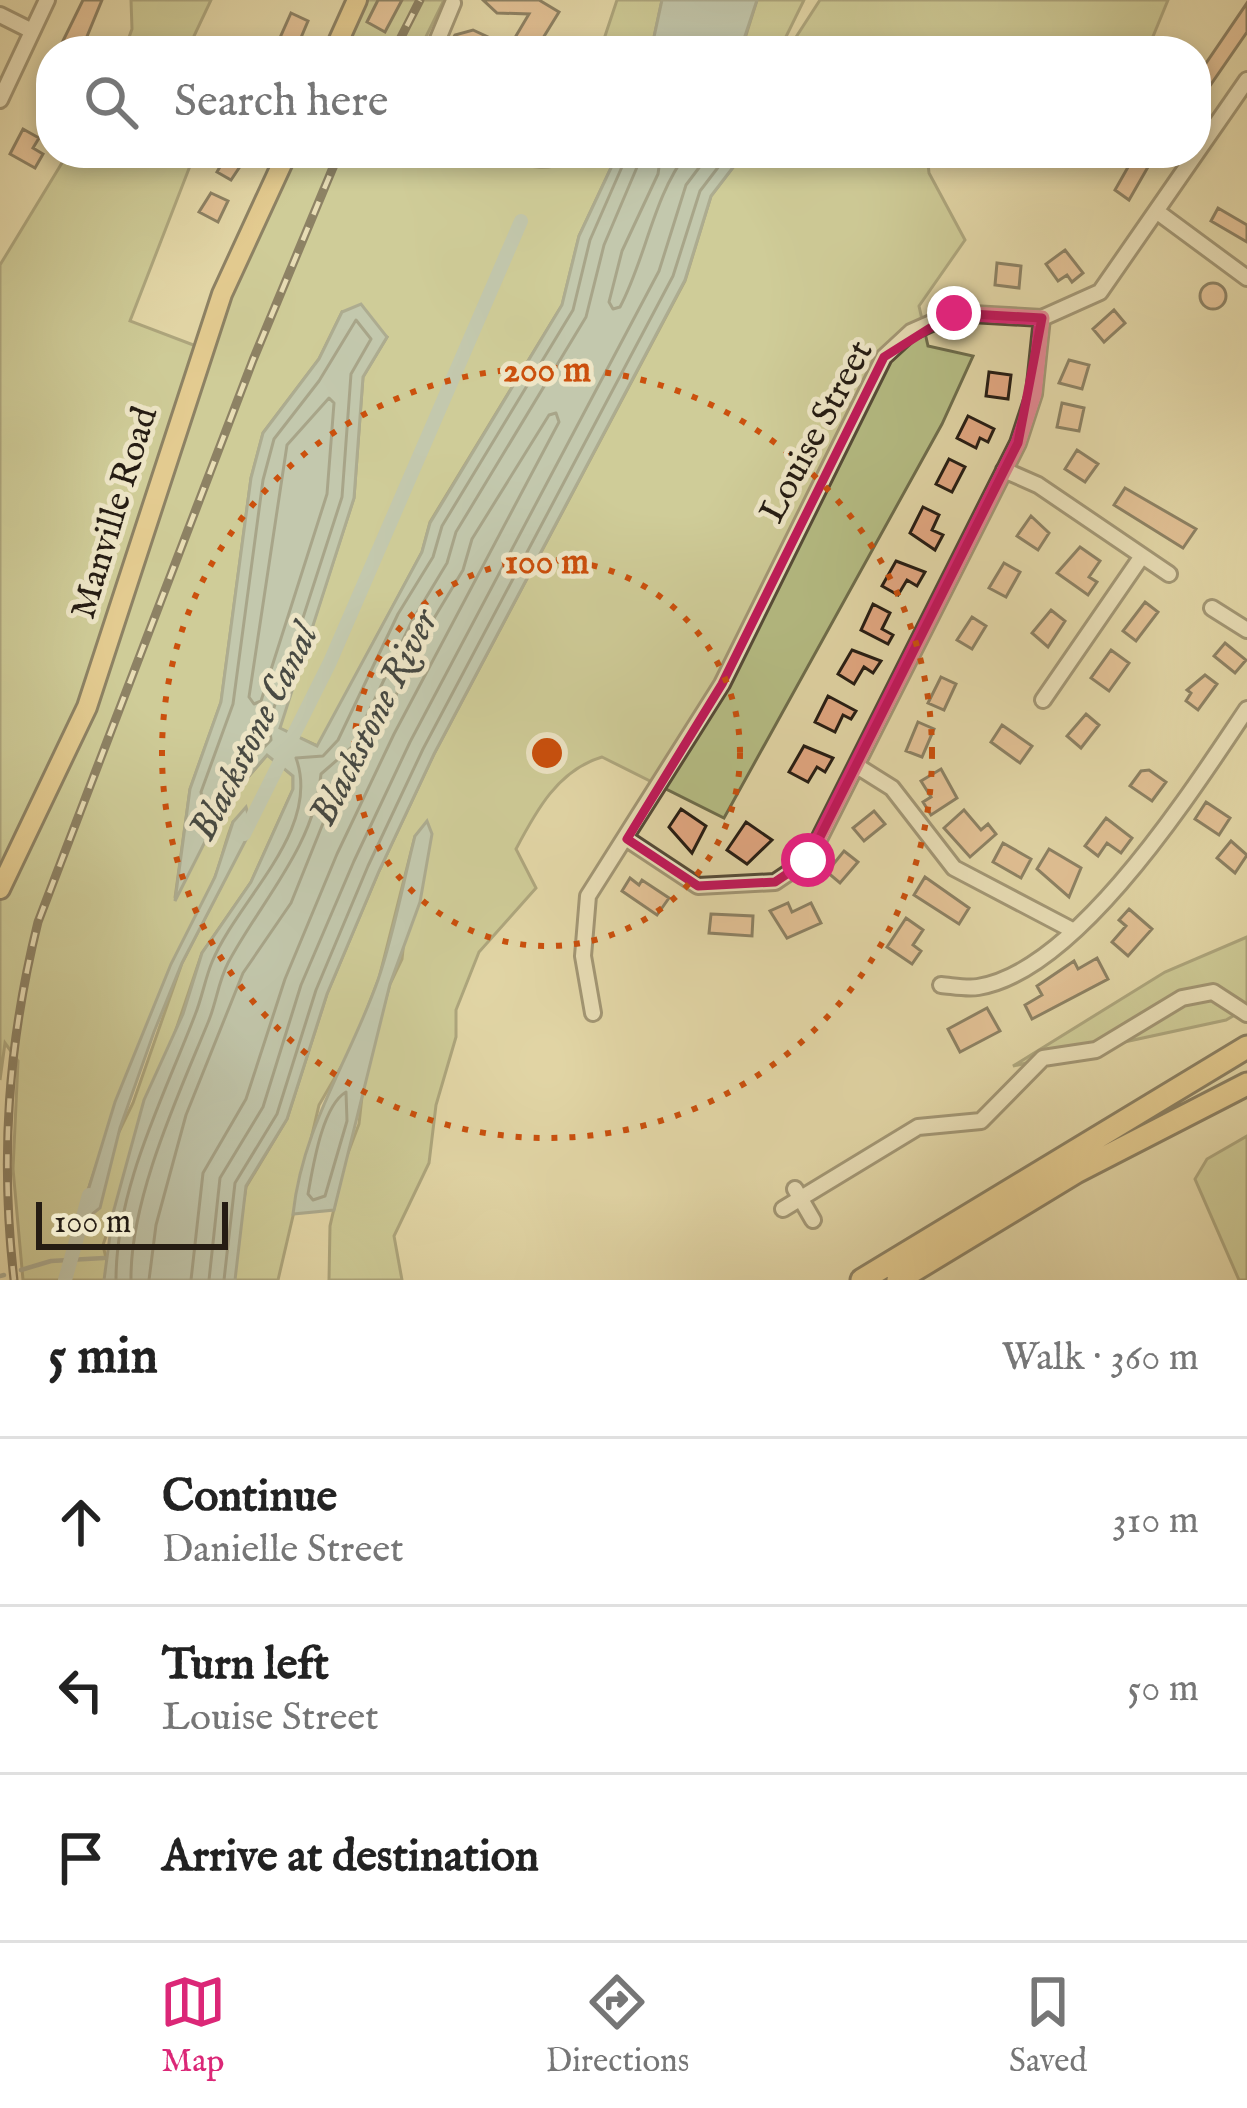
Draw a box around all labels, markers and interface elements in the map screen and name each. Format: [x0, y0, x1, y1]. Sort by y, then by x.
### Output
search box [36, 36, 1211, 168]
icon: search [78, 69, 144, 135]
text: Search here [174, 74, 388, 131]
route end [927, 286, 981, 340]
street label: Louise Street [750, 333, 884, 531]
text: 200 m [503, 348, 591, 394]
street label: Manville Road [61, 401, 169, 624]
text: 100 m [505, 540, 589, 586]
water label: Blackstone River [299, 600, 451, 835]
water label: Blackstone Canal [179, 614, 332, 850]
centre of rings [526, 732, 568, 774]
route start [781, 833, 835, 887]
scale bar [36, 1196, 228, 1249]
text: 100 m [54, 1202, 131, 1244]
text: 5 min [48, 1326, 158, 1391]
text: Walk · 360 m [1001, 1334, 1199, 1383]
text: Continue [162, 1469, 337, 1526]
icon: ahead [48, 1489, 114, 1555]
text: 310 m [1112, 1497, 1199, 1546]
text: Danielle Street [162, 1526, 404, 1575]
text: Turn left [162, 1637, 329, 1694]
icon: left [48, 1657, 114, 1723]
text: 50 m [1127, 1665, 1199, 1714]
text: Louise Street [162, 1694, 379, 1743]
icon: arrive [48, 1825, 114, 1891]
text: Arrive at destination [162, 1829, 539, 1886]
tab: Map [160, 1969, 226, 2083]
tab: Directions [546, 1969, 689, 2083]
tab: Saved [1009, 1969, 1087, 2083]

